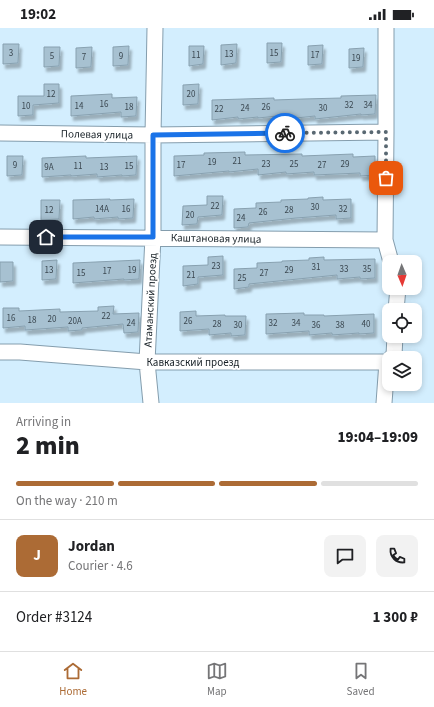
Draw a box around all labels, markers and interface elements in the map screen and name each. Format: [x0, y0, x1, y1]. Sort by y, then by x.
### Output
text: 19:02 [20, 4, 56, 25]
house number: 3 [9, 47, 14, 60]
house number: 15 [270, 47, 279, 60]
house number: 13 [225, 48, 234, 61]
house number: 11 [192, 49, 200, 62]
house number: 17 [311, 49, 320, 62]
house number: 5 [50, 50, 55, 63]
house number: 9 [119, 50, 124, 63]
house number: 7 [82, 51, 87, 64]
house number: 19 [352, 52, 361, 65]
house number: 12 [47, 88, 56, 101]
house number: 20 [187, 88, 196, 101]
house number: 16 [100, 98, 109, 111]
house number: 32 [345, 99, 354, 112]
house number: 34 [364, 99, 373, 112]
house number: 10 [22, 100, 31, 113]
house number: 14 [75, 100, 84, 113]
house number: 18 [125, 101, 134, 114]
house number: 26 [262, 101, 271, 114]
house number: 24 [241, 102, 250, 115]
house number: 30 [319, 102, 328, 115]
house number: 22 [215, 103, 224, 116]
courier [265, 113, 305, 153]
icon: bike [274, 122, 296, 144]
street label: Полевая улица [61, 126, 133, 143]
house number: 21 [233, 155, 241, 168]
house number: 19 [208, 156, 217, 169]
house number: 23 [262, 158, 271, 171]
house number: 25 [290, 158, 299, 171]
house number: 29 [341, 158, 350, 171]
house number: 9 [13, 159, 18, 172]
house number: 17 [177, 159, 186, 172]
house number: 27 [318, 159, 327, 172]
house number: 11 [74, 160, 82, 173]
house number: 15 [125, 160, 134, 173]
house number: 9А [44, 161, 54, 174]
house number: 13 [100, 161, 109, 174]
pin [369, 161, 403, 195]
icon: bag [375, 167, 397, 189]
house number: 22 [211, 200, 220, 213]
house number: 30 [311, 201, 320, 214]
house number: 14А [95, 203, 109, 216]
house number: 16 [122, 203, 131, 216]
house number: 32 [339, 203, 348, 216]
house number: 12 [45, 204, 54, 217]
house number: 28 [285, 204, 294, 217]
house number: 26 [259, 206, 268, 219]
house number: 20 [186, 209, 195, 222]
house number: 24 [237, 212, 246, 225]
pin [29, 220, 63, 254]
icon: home [35, 226, 57, 248]
street label: Каштановая улица [171, 230, 261, 247]
street label: Атаманский проезд [141, 252, 160, 348]
north arrow [382, 255, 422, 295]
map controls [382, 255, 422, 391]
house number: 23 [212, 260, 221, 273]
house number: 31 [312, 261, 320, 274]
house number: 33 [340, 263, 349, 276]
house number: 35 [363, 263, 372, 276]
house number: 13 [45, 264, 54, 277]
house number: 19 [128, 264, 137, 277]
house number: 29 [285, 264, 294, 277]
house number: 17 [103, 265, 112, 278]
house number: 15 [77, 267, 86, 280]
house number: 27 [260, 267, 269, 280]
house number: 21 [187, 269, 195, 282]
house number: 25 [238, 272, 247, 285]
button: locate [382, 303, 422, 343]
house number: 22 [102, 310, 111, 323]
house number: 16 [7, 312, 16, 325]
house number: 20 [48, 313, 57, 326]
house number: 18 [28, 314, 37, 327]
house number: 20А [68, 315, 82, 328]
house number: 26 [184, 315, 193, 328]
house number: 24 [127, 317, 136, 330]
house number: 32 [269, 317, 278, 330]
house number: 34 [292, 317, 301, 330]
house number: 28 [213, 318, 222, 331]
house number: 40 [362, 318, 371, 331]
house number: 30 [234, 319, 243, 332]
house number: 36 [312, 319, 321, 332]
house number: 38 [336, 319, 345, 332]
button: layers [382, 351, 422, 391]
street label: Кавказский проезд [147, 355, 240, 370]
text: Arriving in [16, 413, 71, 431]
text: 2 min [16, 427, 80, 464]
text: 19:04–19:09 [337, 427, 418, 448]
text: On the way · 210 m [16, 492, 118, 510]
button: chat [324, 535, 366, 577]
button: phone [376, 535, 418, 577]
text: Jordan [68, 536, 115, 557]
text: J [33, 545, 41, 566]
text: Courier · 4.6 [68, 557, 133, 575]
text: Order #3124 [16, 607, 92, 628]
text: 1 300 ₽ [372, 607, 418, 628]
tab: Home [59, 660, 87, 699]
tab: Map [206, 660, 228, 699]
tab: Saved [347, 660, 375, 699]

